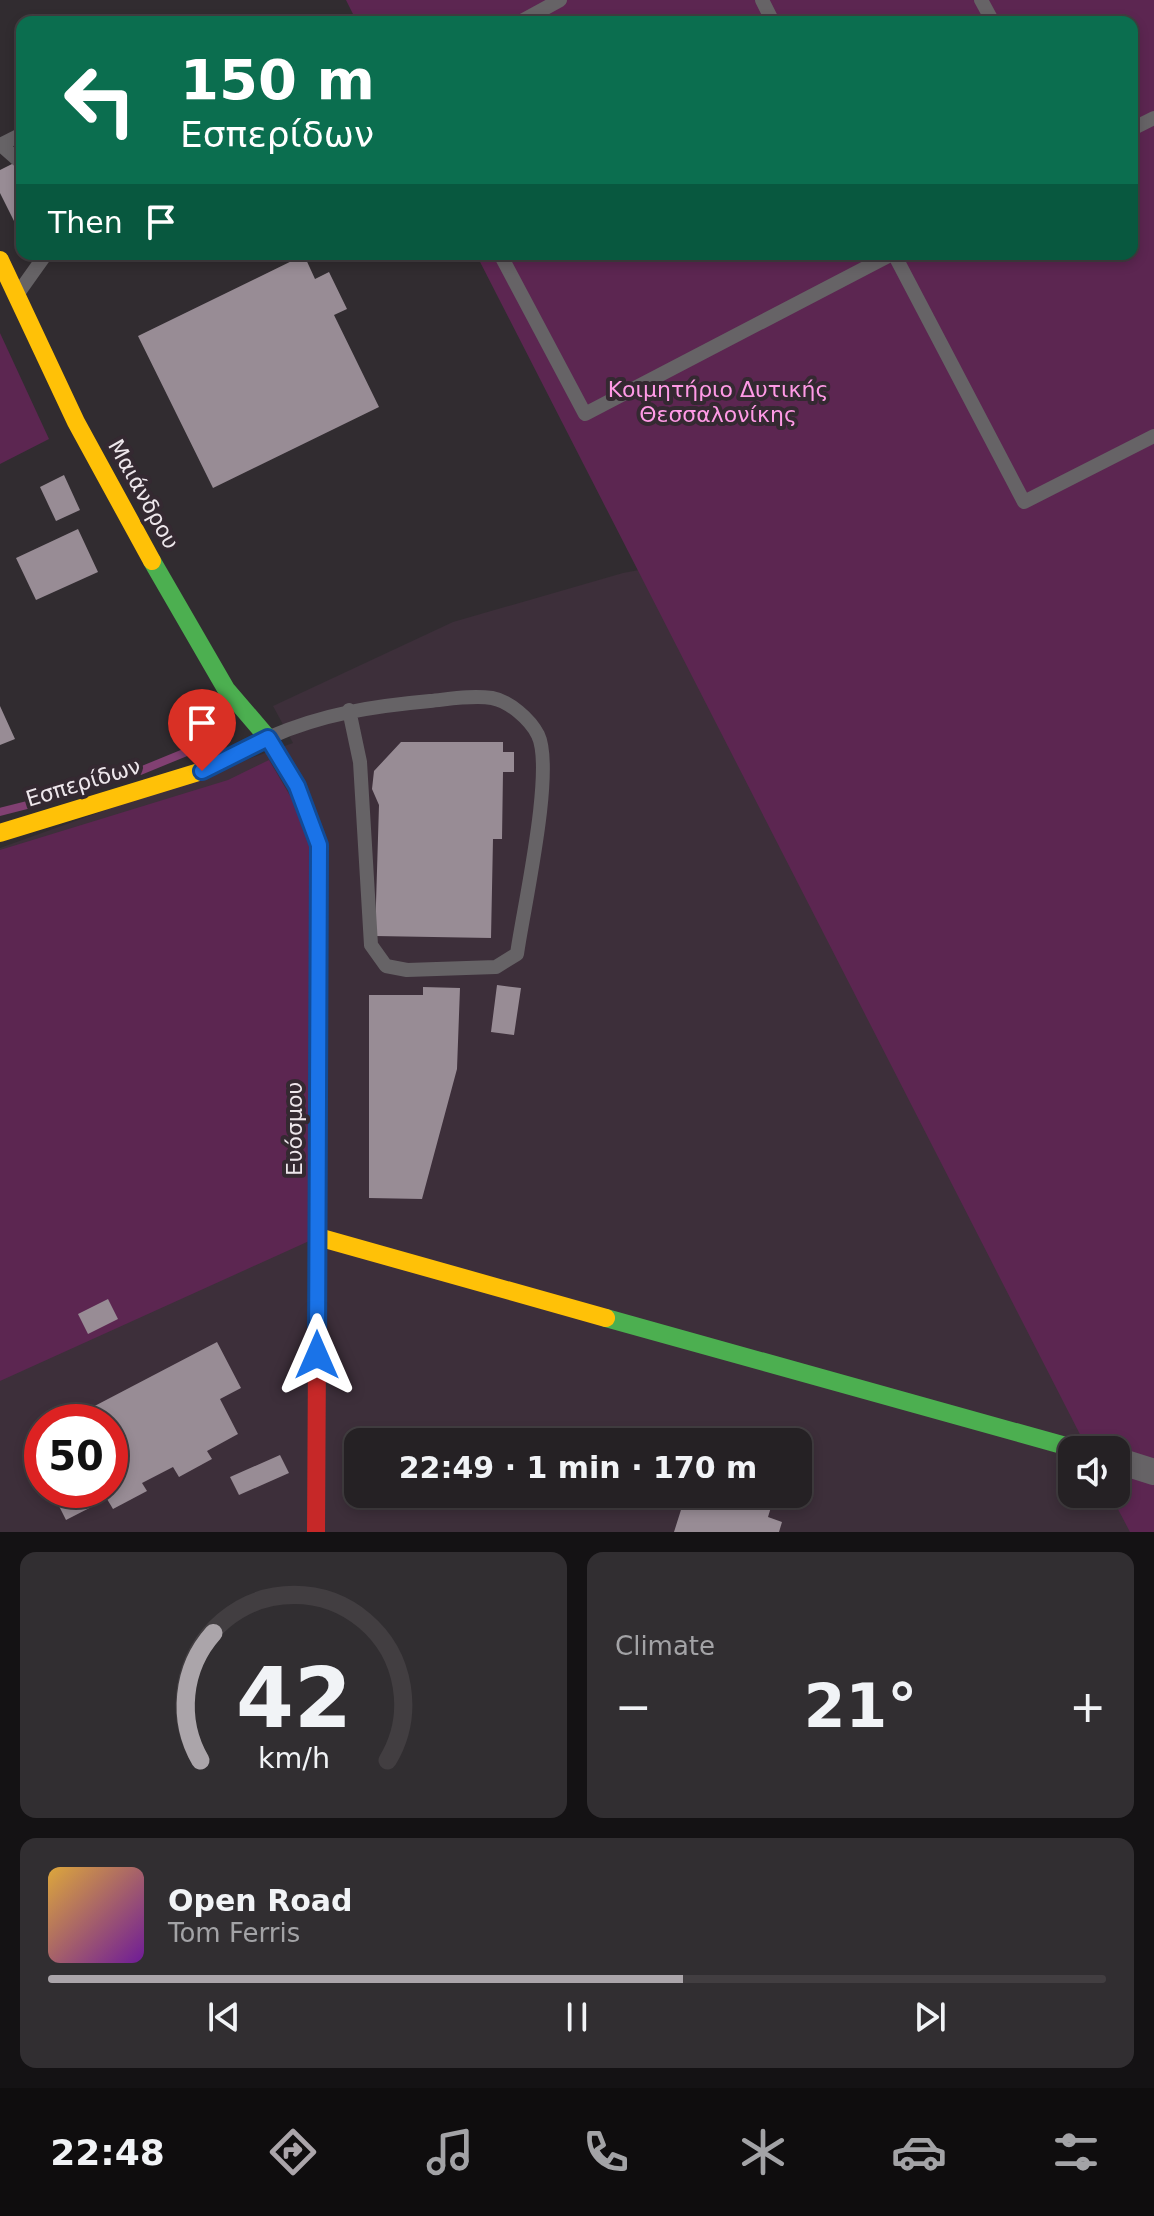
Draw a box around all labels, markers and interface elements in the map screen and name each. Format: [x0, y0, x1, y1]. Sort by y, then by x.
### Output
text: 150 m [180, 47, 375, 112]
icon: left [48, 48, 152, 152]
text: Εσπερίδων [180, 114, 374, 155]
icon: arrive [139, 200, 183, 244]
text: Then [48, 205, 123, 240]
park label: Κοιμητήριο Δυτικής Θεσσαλονίκης [608, 377, 828, 427]
street label: Μαιάνδρου [103, 435, 184, 553]
pin [168, 689, 236, 771]
icon: arrive [180, 701, 224, 745]
street label: Εσπερίδων [23, 753, 143, 812]
street label: Ευόσμου [282, 1082, 307, 1176]
position arrow [275, 1313, 359, 1397]
speed limit sign: 50 [24, 1404, 128, 1508]
map controls [1058, 1436, 1130, 1508]
button: sound [1058, 1436, 1130, 1508]
text: 22:49 · 1 min · 170 m [399, 1450, 757, 1485]
text: Climate [615, 1631, 715, 1661]
text: 42 [236, 1650, 351, 1747]
text: 21° [804, 1671, 917, 1741]
text: − [615, 1681, 652, 1732]
text: + [1069, 1681, 1106, 1732]
text: km/h [257, 1741, 330, 1775]
text: Open Road [168, 1883, 353, 1918]
text: Tom Ferris [168, 1918, 300, 1948]
icon: previous [202, 1995, 246, 2039]
icon: pause [555, 1995, 599, 2039]
icon: next [908, 1995, 952, 2039]
icon: directions [265, 2124, 321, 2180]
icon: music [422, 2124, 478, 2180]
icon: phone [578, 2124, 634, 2180]
icon: climate [735, 2124, 791, 2180]
icon: car [891, 2124, 947, 2180]
icon: filters [1048, 2124, 1104, 2180]
text: 22:48 [50, 2132, 165, 2173]

